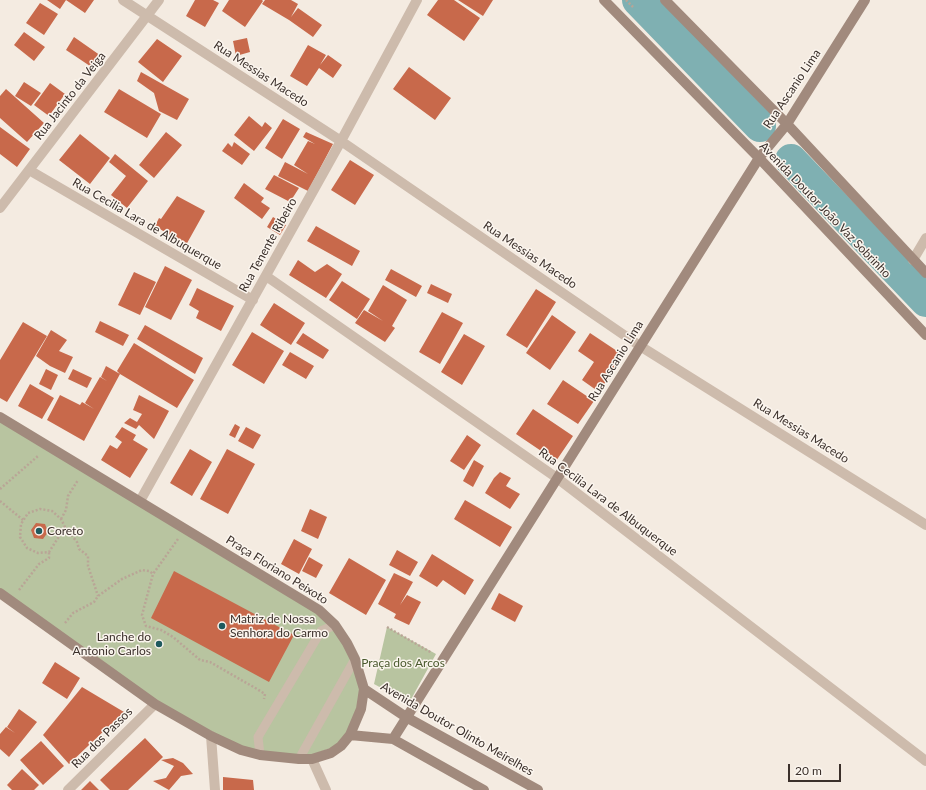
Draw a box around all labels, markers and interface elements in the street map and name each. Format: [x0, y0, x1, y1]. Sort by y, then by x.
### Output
street label: Rua Messias Macedo [211, 38, 311, 110]
street label: Rua Ascanio Lima [760, 47, 824, 131]
street label: Rua Jacinto da Veiga [31, 49, 109, 143]
street label: Avenida Doutor João Vaz Sobrinho [756, 139, 894, 281]
street label: Rua Cecilia Lara de Albuquerque [70, 175, 224, 273]
street label: Rua Tenente Ribeiro [236, 195, 300, 295]
street label: Rua Messias Macedo [480, 218, 580, 292]
street label: Rua Ascanio Lima [585, 318, 647, 404]
street label: Rua Messias Macedo [750, 396, 852, 466]
street label: Rua Cecilia Lara de Albuquerque [536, 445, 680, 559]
place label: Coreto [47, 524, 83, 538]
marker: Coreto [34, 526, 44, 536]
street label: Praça Floriano Peixoto [223, 533, 331, 607]
place label: Matriz de Nossa Senhora do Carmo [230, 612, 328, 640]
marker: Matriz de Nossa Senhora do Carmo [217, 621, 227, 631]
place label: Lanche do Antonio Carlos [73, 630, 151, 658]
marker: Lanche do Antonio Carlos [154, 639, 164, 649]
park label: Praça dos Arcos [361, 656, 445, 670]
street label: Avenida Doutor Olinto Meirelhes [378, 679, 536, 779]
street label: Rua dos Passos [69, 705, 135, 771]
scale bar [790, 756, 843, 782]
text: 20 m [795, 763, 822, 778]

